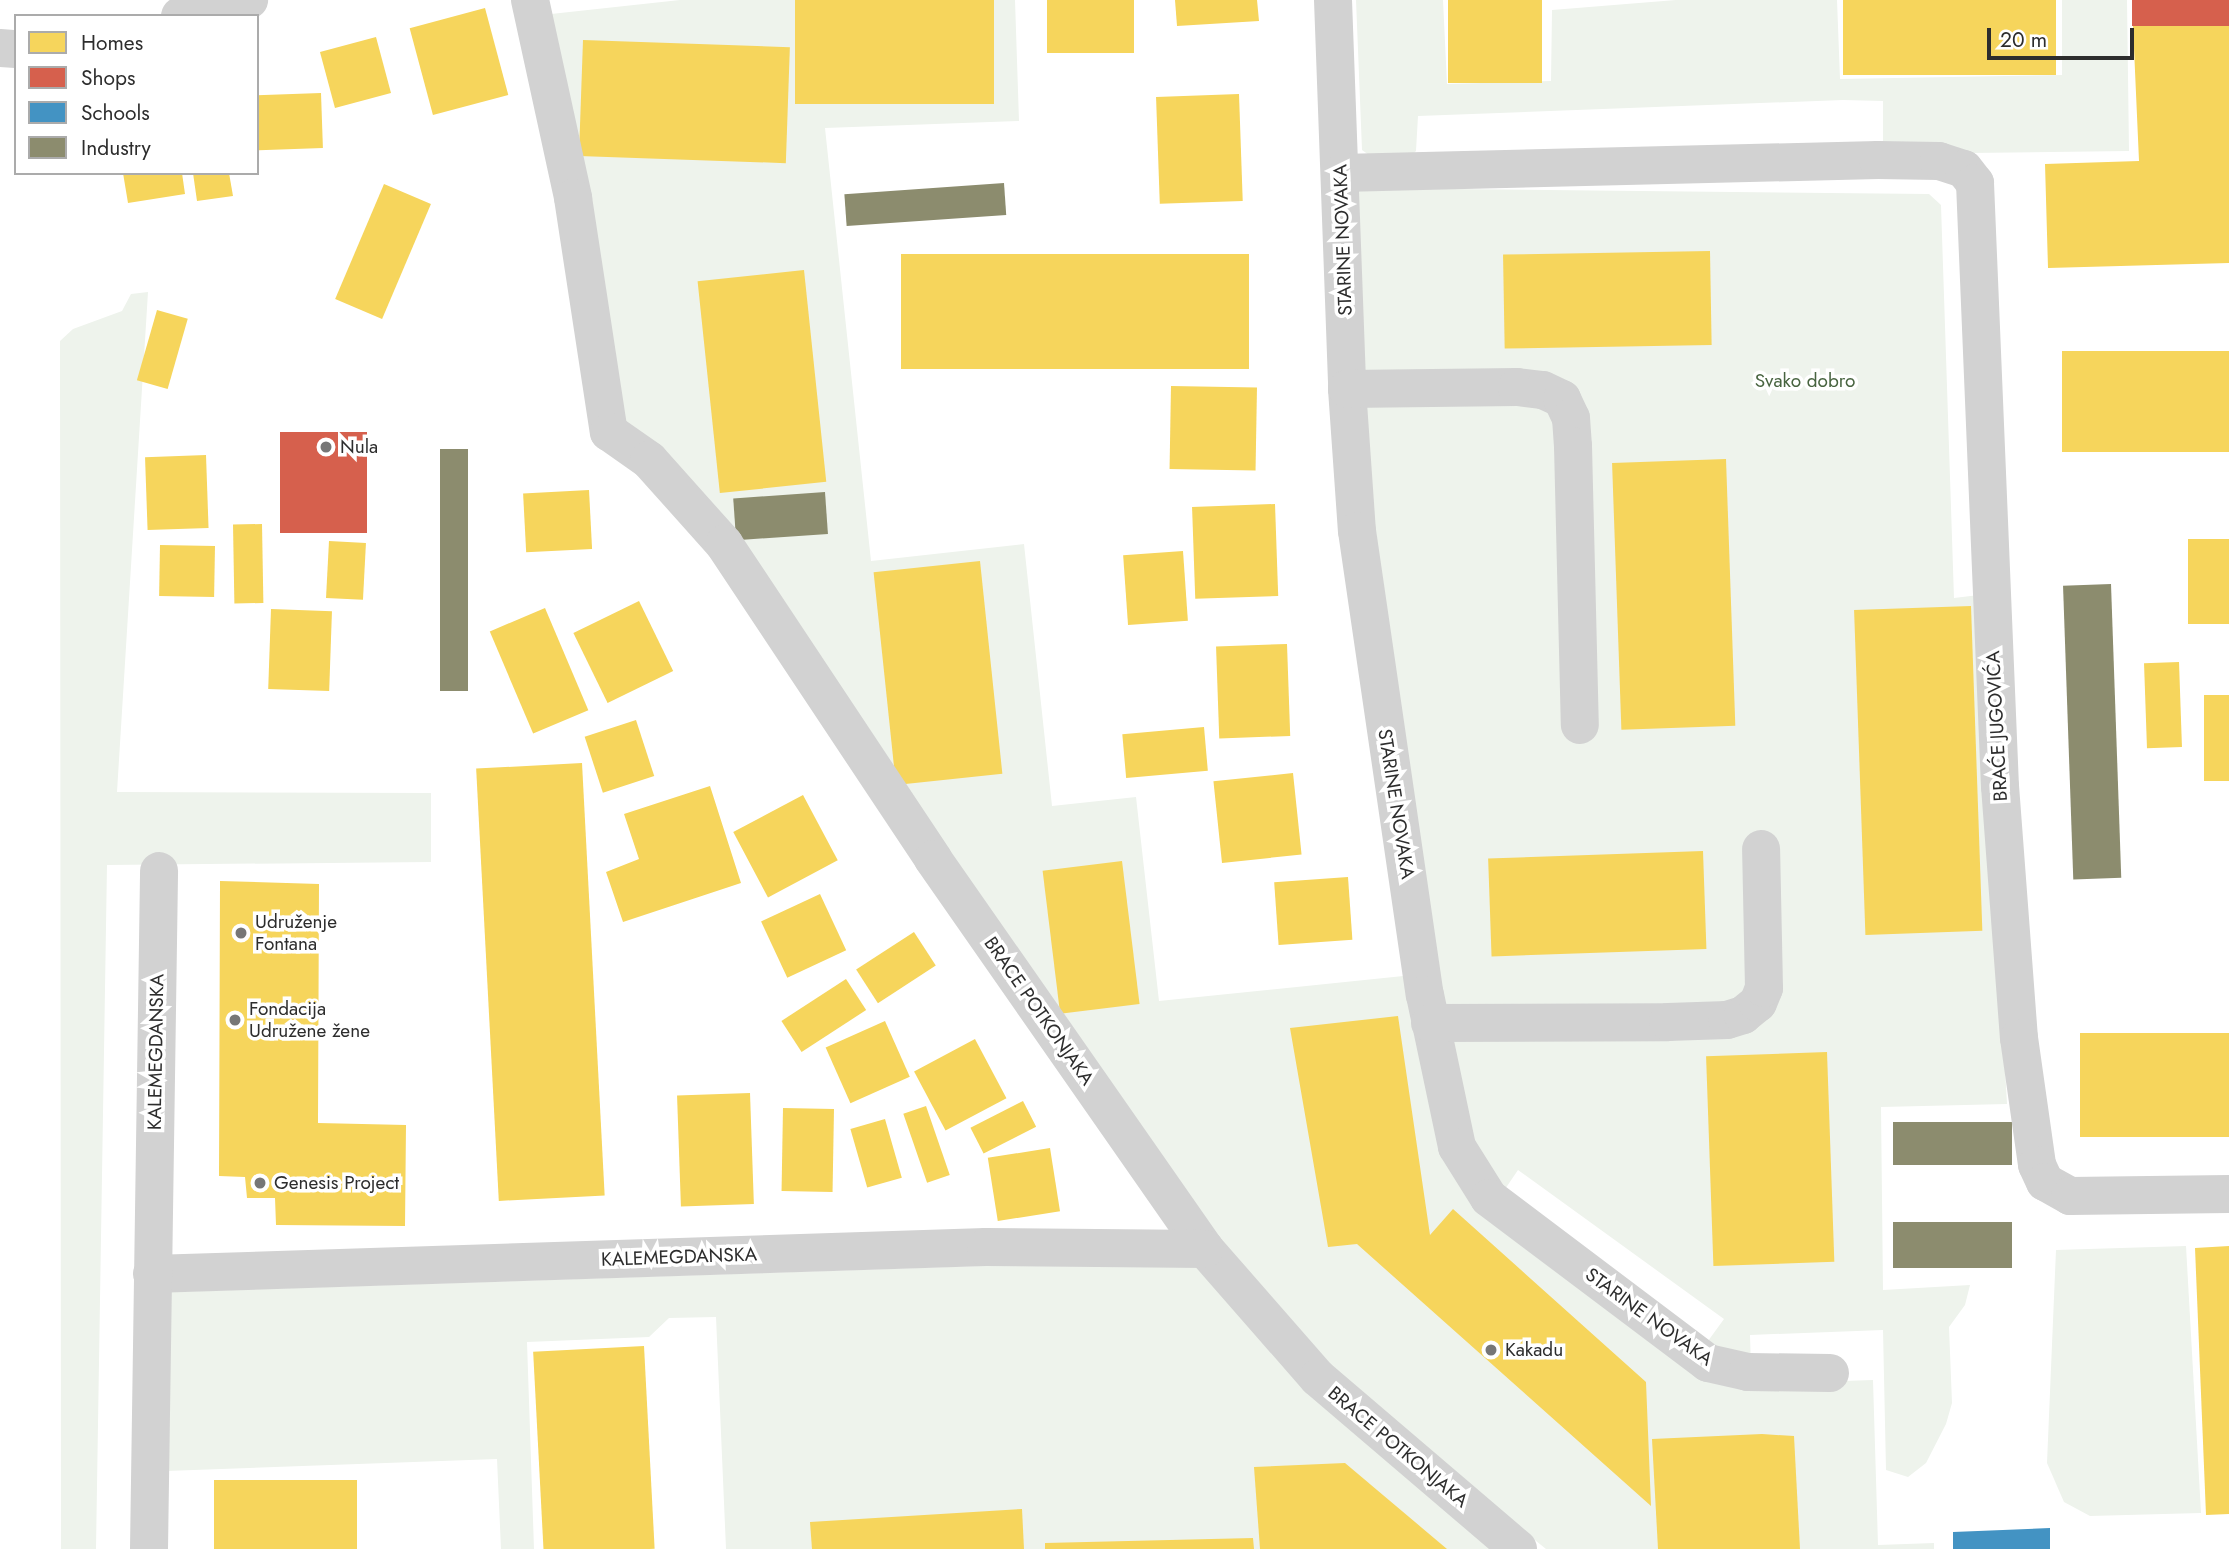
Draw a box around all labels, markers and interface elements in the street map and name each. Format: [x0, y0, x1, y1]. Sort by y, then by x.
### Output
legend [14, 14, 259, 175]
scale bar [1991, 14, 2138, 58]
text: 20 m [2000, 25, 2047, 55]
text: Homes [81, 28, 143, 58]
text: Shops [81, 63, 135, 93]
text: Schools [81, 98, 150, 128]
text: Industry [81, 133, 151, 163]
street label: STARINE NOVAKA [1329, 164, 1357, 316]
park label: Svako dobro [1755, 370, 1855, 392]
place label: Nula [340, 436, 378, 458]
marker: Nula [318, 439, 334, 455]
street label: BRAĆE JUGOVIĆA [1982, 650, 2012, 802]
street label: STARINE NOVAKA [1373, 727, 1419, 881]
place label: Udruženje Fontana [255, 911, 337, 955]
marker: Udruženje Fontana [233, 925, 249, 941]
street label: BRACE POTKONJAKA [979, 932, 1099, 1090]
street label: KALEMEGDANSKA [143, 974, 169, 1130]
place label: Fondacija Udružene žene [249, 998, 370, 1042]
marker: Fondacija Udružene žene [227, 1012, 243, 1028]
place label: Genesis Project [274, 1172, 399, 1194]
marker: Genesis Project [252, 1175, 268, 1191]
street label: KALEMEGDANSKA [601, 1243, 757, 1271]
street label: STARINE NOVAKA [1581, 1263, 1717, 1371]
place label: Kakadu [1505, 1339, 1563, 1361]
marker: Kakadu [1483, 1342, 1499, 1358]
street label: BRACE POTKONJAKA [1323, 1382, 1473, 1512]

